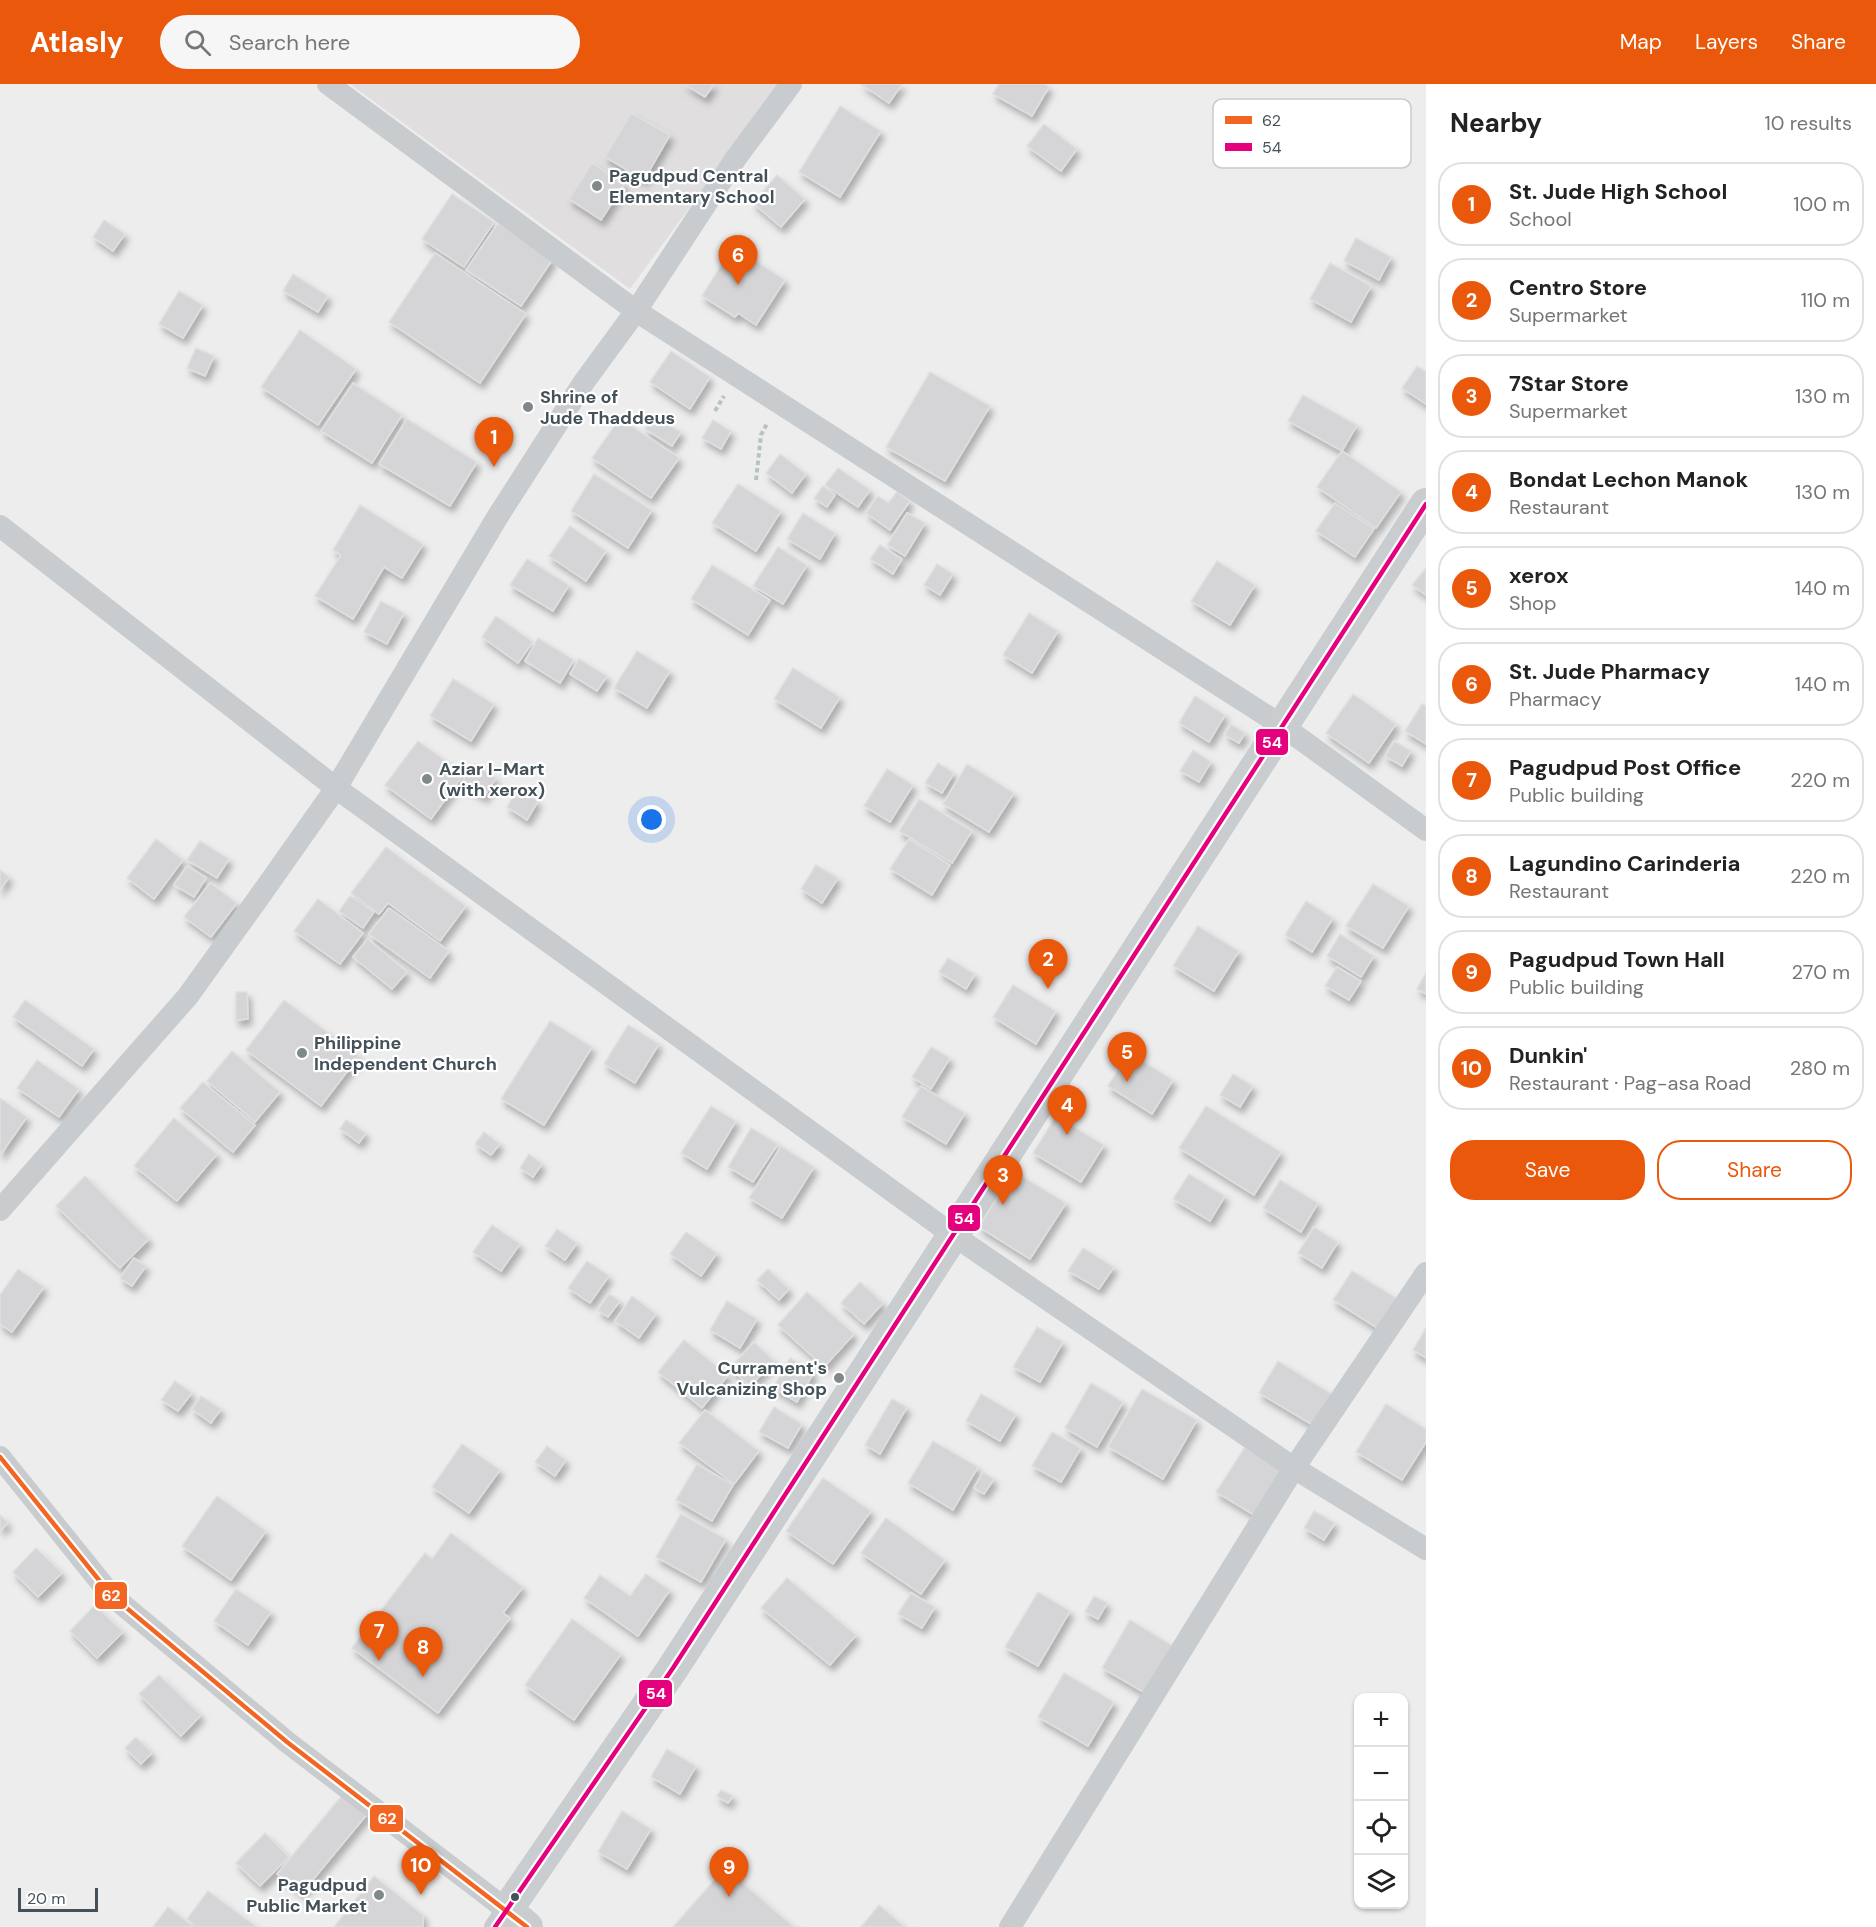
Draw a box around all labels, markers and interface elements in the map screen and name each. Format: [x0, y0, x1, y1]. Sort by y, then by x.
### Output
search box [160, 15, 580, 69]
text: Atlasly [30, 24, 124, 61]
icon: search [181, 26, 214, 59]
text: Search here [229, 28, 350, 57]
text: Map [1620, 28, 1662, 56]
text: Layers [1695, 28, 1758, 56]
text: Share [1791, 28, 1846, 56]
legend [1213, 99, 1411, 168]
text: Nearby [1450, 106, 1542, 140]
text: 62 [1262, 110, 1281, 131]
text: 10 results [1765, 110, 1852, 136]
text: 54 [1262, 137, 1282, 158]
place label: Pagudpud Central Elementary School [609, 164, 775, 209]
text: St. Jude High School [1509, 177, 1727, 206]
marker: Pagudpud Central Elementary School [590, 179, 604, 193]
text: 1 [1468, 191, 1475, 217]
text: 100 m [1793, 191, 1850, 217]
text: School [1509, 206, 1572, 232]
pin: 6 [718, 236, 758, 285]
text: Centro Store [1509, 273, 1647, 302]
text: 2 [1466, 287, 1477, 313]
text: 110 m [1801, 287, 1850, 313]
text: Supermarket [1509, 302, 1628, 328]
text: 7Star Store [1509, 369, 1629, 398]
text: 3 [1465, 383, 1478, 409]
text: 130 m [1795, 383, 1850, 409]
place label: Shrine of Jude Thaddeus [540, 385, 675, 430]
text: Supermarket [1509, 398, 1628, 424]
marker: Shrine of Jude Thaddeus [521, 400, 535, 414]
pin: 1 [474, 418, 514, 467]
text: Bondat Lechon Manok [1509, 465, 1748, 494]
text: 4 [1465, 479, 1478, 505]
text: 130 m [1795, 479, 1850, 505]
text: Restaurant [1509, 494, 1609, 520]
text: xerox [1509, 561, 1568, 590]
text: 5 [1465, 575, 1478, 601]
text: 140 m [1795, 575, 1850, 601]
text: Shop [1509, 590, 1556, 616]
text: St. Jude Pharmacy [1509, 657, 1710, 686]
text: 6 [1465, 671, 1478, 697]
text: 140 m [1795, 671, 1850, 697]
text: Pharmacy [1509, 686, 1602, 712]
line badge: 54 [1255, 728, 1289, 756]
text: 54 [1262, 732, 1282, 753]
text: Pagudpud Post Office [1509, 753, 1741, 782]
place label: Aziar I-Mart (with xerox) [439, 757, 545, 802]
text: 7 [1466, 767, 1477, 793]
text: 220 m [1790, 767, 1850, 793]
marker: Aziar I-Mart (with xerox) [420, 772, 434, 786]
text: Public building [1509, 782, 1644, 808]
your location [637, 805, 666, 834]
text: Lagundino Carinderia [1509, 849, 1740, 878]
text: 8 [1465, 863, 1478, 889]
text: 220 m [1790, 863, 1850, 889]
text: Restaurant [1509, 878, 1609, 904]
pin: 2 [1028, 940, 1068, 989]
text: Pagudpud Town Hall [1509, 945, 1725, 974]
text: 9 [1465, 959, 1478, 985]
text: 270 m [1792, 959, 1850, 985]
text: Public building [1509, 974, 1644, 1000]
place label: Philippine Independent Church [314, 1031, 497, 1076]
pin: 5 [1108, 1032, 1146, 1082]
text: Dunkin' [1509, 1041, 1587, 1070]
marker: Philippine Independent Church [295, 1046, 309, 1060]
text: 10 [1461, 1055, 1482, 1081]
text: 280 m [1790, 1055, 1850, 1081]
text: Restaurant · Pag-asa Road [1509, 1070, 1751, 1096]
pin: 4 [1048, 1086, 1086, 1135]
button: Save [1450, 1140, 1645, 1200]
button: Share [1657, 1140, 1852, 1200]
pin: 3 [984, 1156, 1022, 1205]
line badge: 54 [947, 1204, 981, 1232]
text: 54 [954, 1208, 974, 1229]
place label: Currament's Vulcanizing Shop [676, 1356, 827, 1401]
marker: Currament's Vulcanizing Shop [832, 1371, 846, 1385]
line badge: 62 [94, 1581, 128, 1610]
text: 62 [101, 1585, 121, 1606]
pin: 7 [360, 1612, 398, 1661]
pin: 8 [404, 1628, 442, 1677]
line badge: 54 [638, 1679, 673, 1708]
text: 54 [646, 1683, 666, 1704]
map controls [1354, 1693, 1408, 1909]
button: + [1354, 1693, 1408, 1747]
button: − [1354, 1747, 1408, 1801]
button: locate [1354, 1801, 1408, 1855]
line badge: 62 [369, 1804, 404, 1833]
text: 62 [377, 1808, 397, 1829]
pin: 10 [402, 1846, 440, 1895]
pin: 9 [710, 1848, 748, 1897]
button: layers [1354, 1855, 1408, 1909]
place label: Pagudpud Public Market [246, 1873, 367, 1918]
scale bar [18, 1885, 98, 1912]
text: 20 m [27, 1888, 66, 1909]
marker: Pagudpud Public Market [372, 1888, 386, 1902]
unlabelled marker [509, 1891, 521, 1903]

